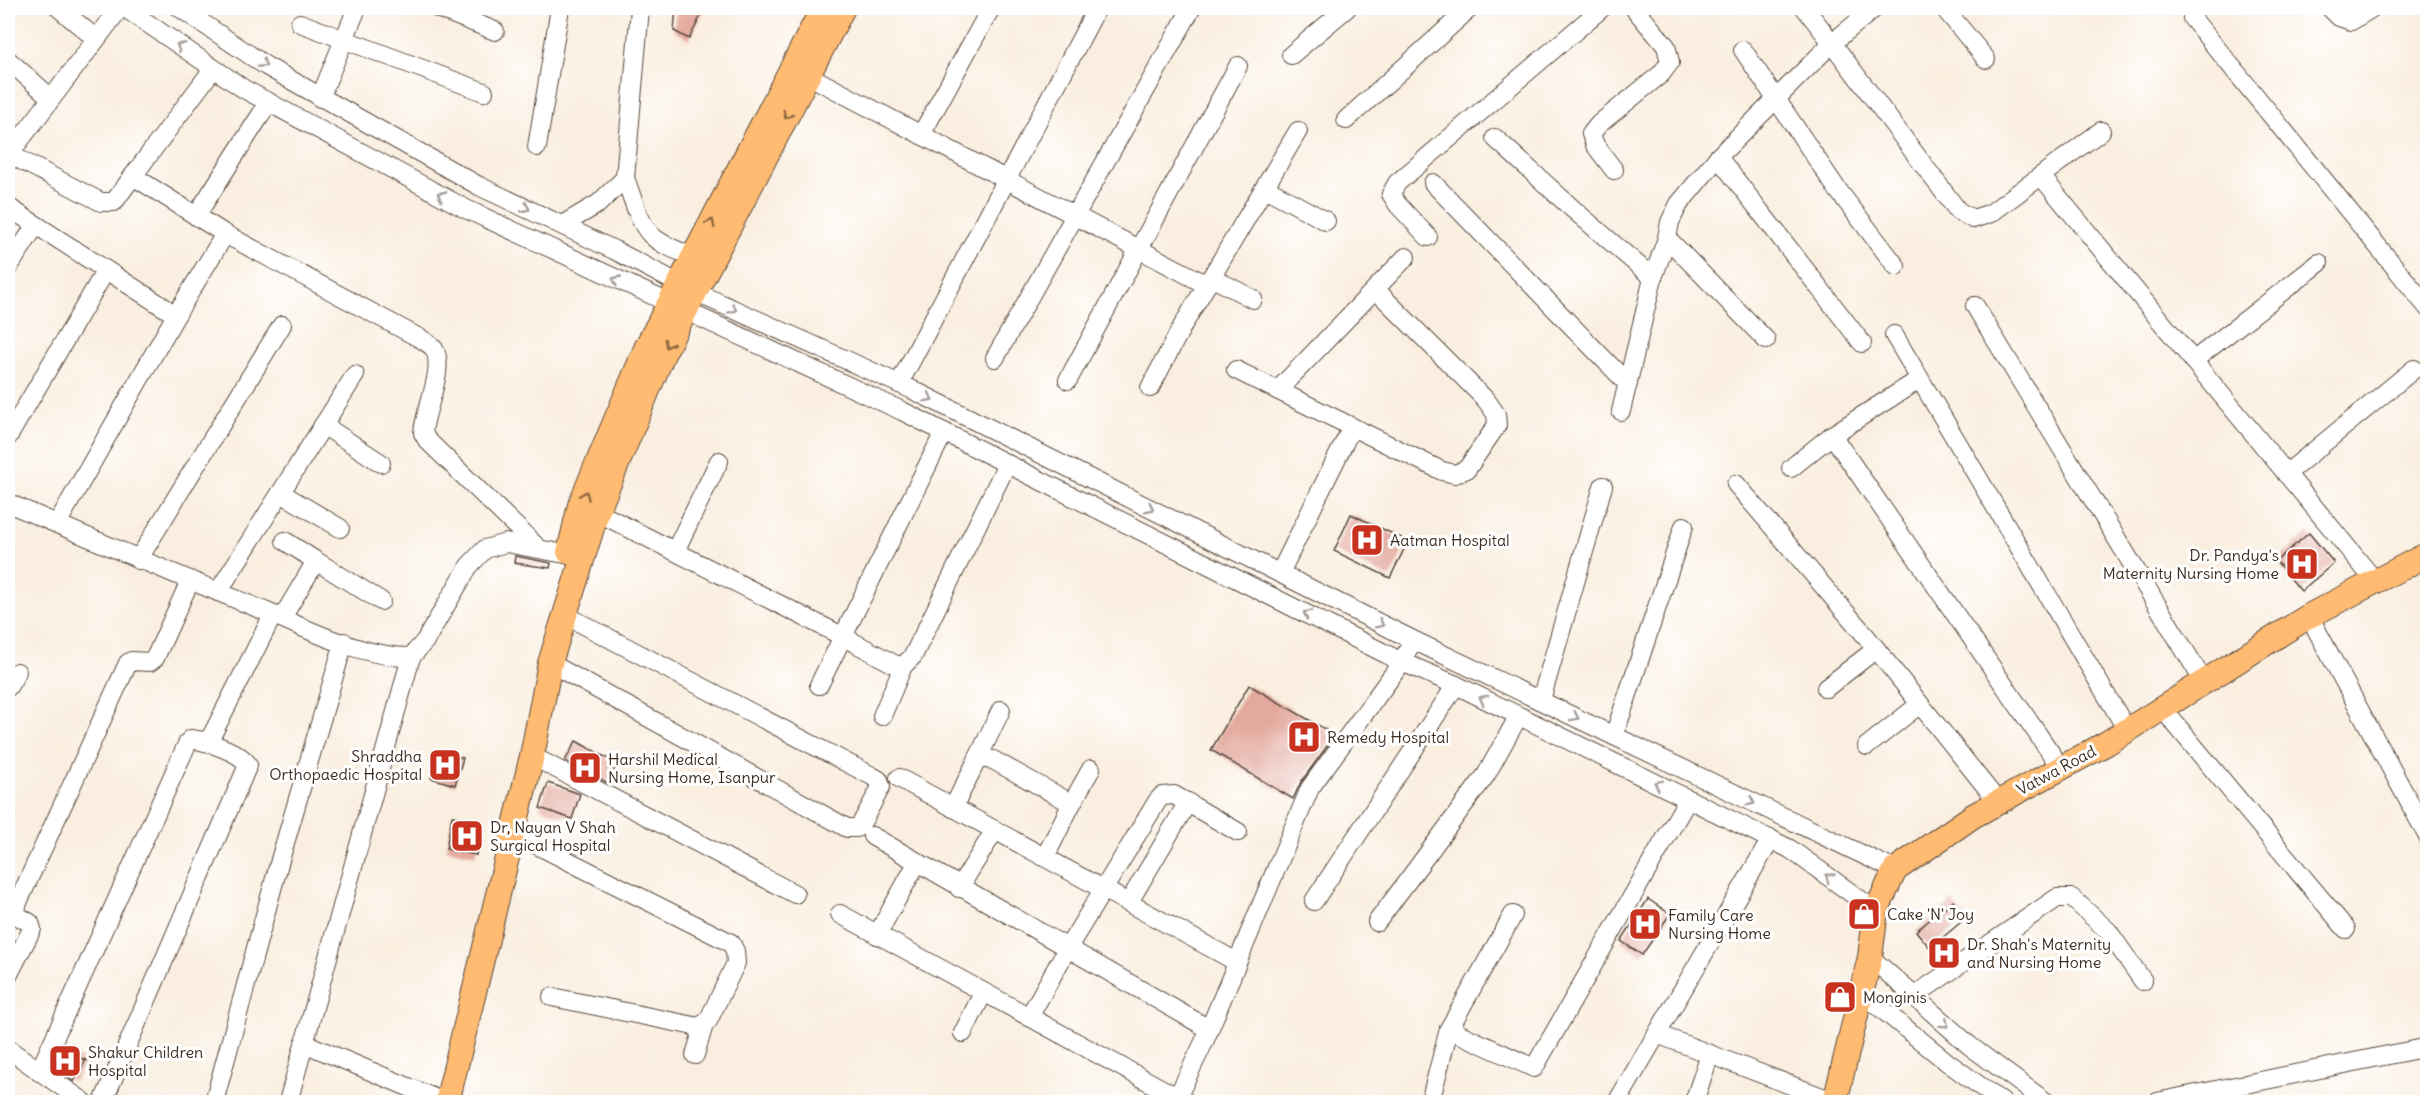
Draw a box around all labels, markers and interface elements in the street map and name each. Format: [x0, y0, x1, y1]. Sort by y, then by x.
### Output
one-way arrow [176, 42, 187, 53]
one-way arrow [256, 57, 267, 68]
one-way arrow [783, 109, 794, 120]
one-way arrow [436, 191, 447, 202]
one-way arrow [520, 201, 531, 213]
one-way arrow [704, 219, 715, 229]
one-way arrow [612, 275, 623, 287]
one-way arrow [726, 301, 737, 313]
one-way arrow [664, 338, 675, 348]
one-way arrow [923, 390, 934, 402]
one-way arrow [578, 490, 590, 501]
one-way arrow [1143, 501, 1154, 512]
hospital icon: Aatman Hospital [1349, 522, 1385, 558]
place label: Aatman Hospital [1390, 530, 1510, 550]
place label: Dr. Pandya's Maternity Nursing Home [2103, 545, 2279, 583]
hospital icon: Dr. Pandya's Maternity Nursing Home [2284, 546, 2320, 582]
one-way arrow [1303, 610, 1313, 621]
one-way arrow [1374, 616, 1385, 628]
one-way arrow [1478, 695, 1489, 706]
one-way arrow [1569, 709, 1580, 721]
hospital icon: Remedy Hospital [1286, 719, 1322, 755]
place label: Remedy Hospital [1327, 727, 1449, 747]
street label: Vatwa Road [2013, 741, 2099, 799]
place label: Shraddha Orthopaedic Hospital [269, 746, 422, 784]
hospital icon: Shraddha Orthopaedic Hospital [427, 747, 463, 783]
place label: Harshil Medical Nursing Home, Isanpur [608, 749, 776, 787]
hospital icon: Harshil Medical Nursing Home, Isanpur [567, 750, 603, 786]
one-way arrow [1653, 780, 1664, 792]
one-way arrow [1744, 795, 1755, 807]
place label: Dr, Nayan V Shah Surgical Hospital [490, 817, 616, 855]
hospital icon: Dr, Nayan V Shah Surgical Hospital [449, 818, 485, 854]
one-way arrow [1824, 873, 1835, 884]
shop icon: Cake 'N' Joy [1846, 896, 1882, 932]
place label: Cake 'N' Joy [1887, 904, 1974, 924]
place label: Family Care Nursing Home [1668, 905, 1771, 943]
hospital icon: Family Care Nursing Home [1627, 906, 1663, 942]
place label: Dr. Shah's Maternity and Nursing Home [1967, 934, 2111, 972]
hospital icon: Dr. Shah's Maternity and Nursing Home [1926, 935, 1962, 971]
shop icon: Monginis [1822, 979, 1858, 1015]
place label: Monginis [1863, 987, 1927, 1007]
one-way arrow [1938, 1016, 1949, 1027]
place label: Shakur Children Hospital [88, 1042, 203, 1080]
hospital icon: Shakur Children Hospital [47, 1043, 83, 1079]

